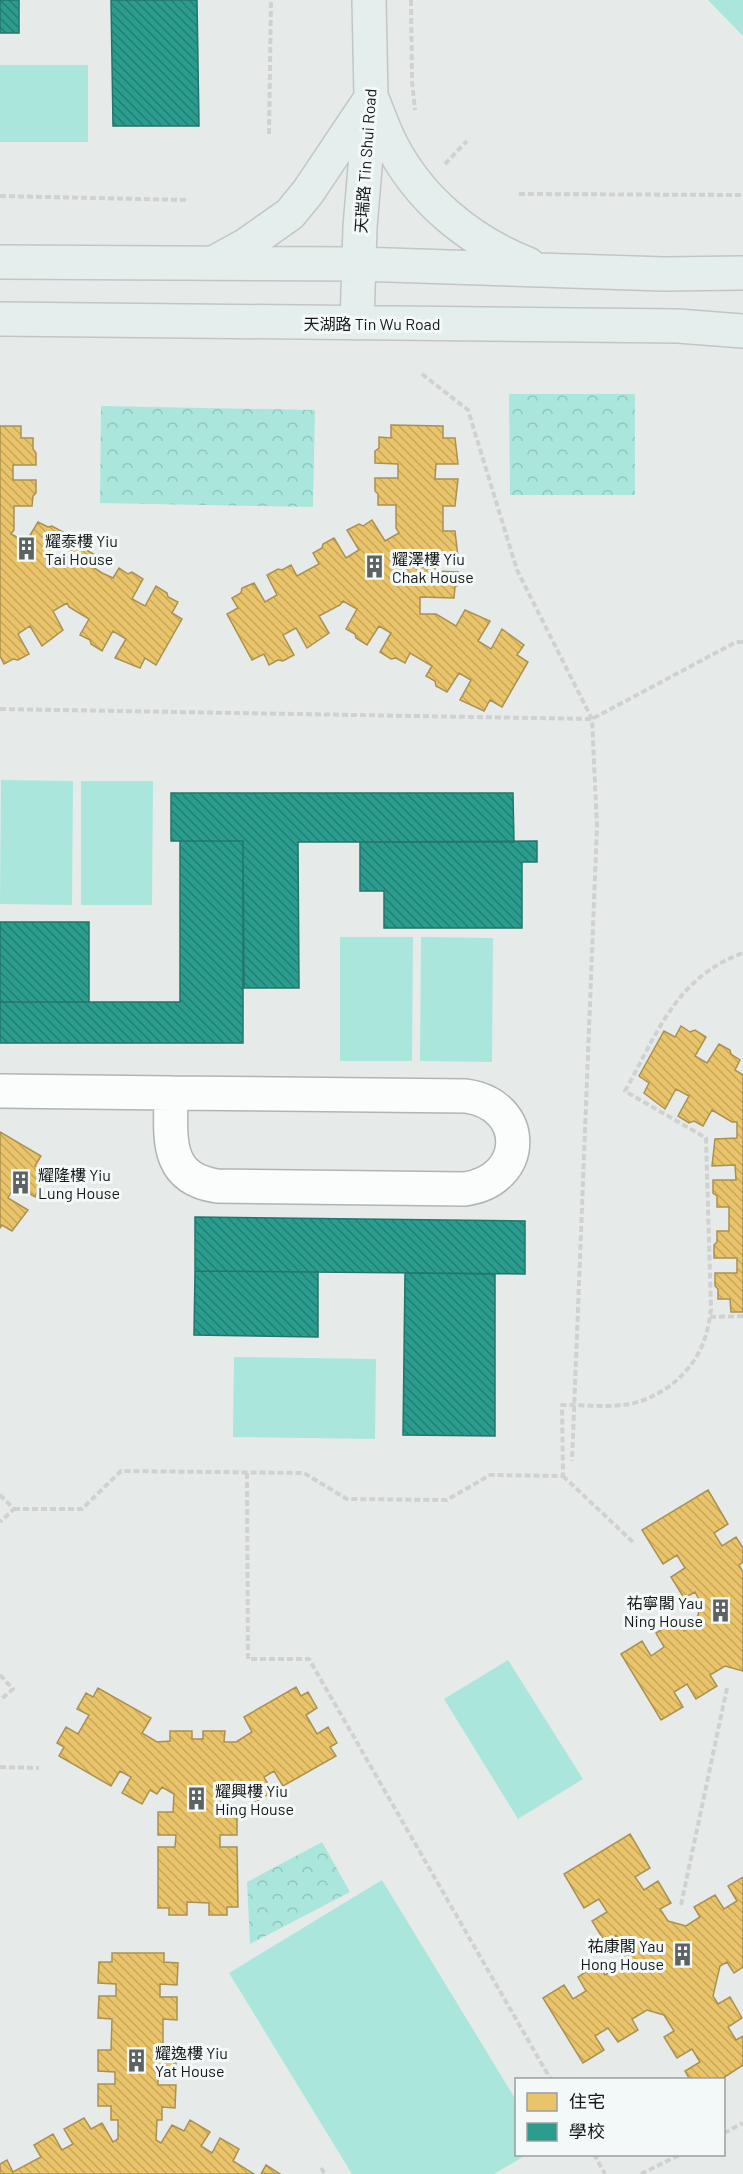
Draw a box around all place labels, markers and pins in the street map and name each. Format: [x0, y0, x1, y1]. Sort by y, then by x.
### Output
place label: 耀泰樓 Yiu Tai House [45, 531, 118, 568]
building icon: 耀泰樓 Yiu Tai House [14, 536, 40, 562]
place label: 耀澤樓 Yiu Chak House [392, 549, 474, 586]
building icon: 耀澤樓 Yiu Chak House [361, 554, 387, 580]
place label: 耀隆樓 Yiu Lung House [38, 1165, 120, 1202]
building icon: 耀隆樓 Yiu Lung House [7, 1170, 33, 1196]
place label: 祐寧閣 Yau Ning House [624, 1593, 703, 1630]
building icon: 祐寧閣 Yau Ning House [708, 1598, 734, 1624]
place label: 耀興樓 Yiu Hing House [215, 1781, 294, 1818]
building icon: 耀興樓 Yiu Hing House [184, 1786, 210, 1812]
place label: 祐康閣 Yau Hong House [580, 1936, 664, 1973]
building icon: 祐康閣 Yau Hong House [669, 1941, 695, 1967]
place label: 耀逸樓 Yiu Yat House [155, 2043, 228, 2080]
building icon: 耀逸樓 Yiu Yat House [124, 2048, 150, 2074]

